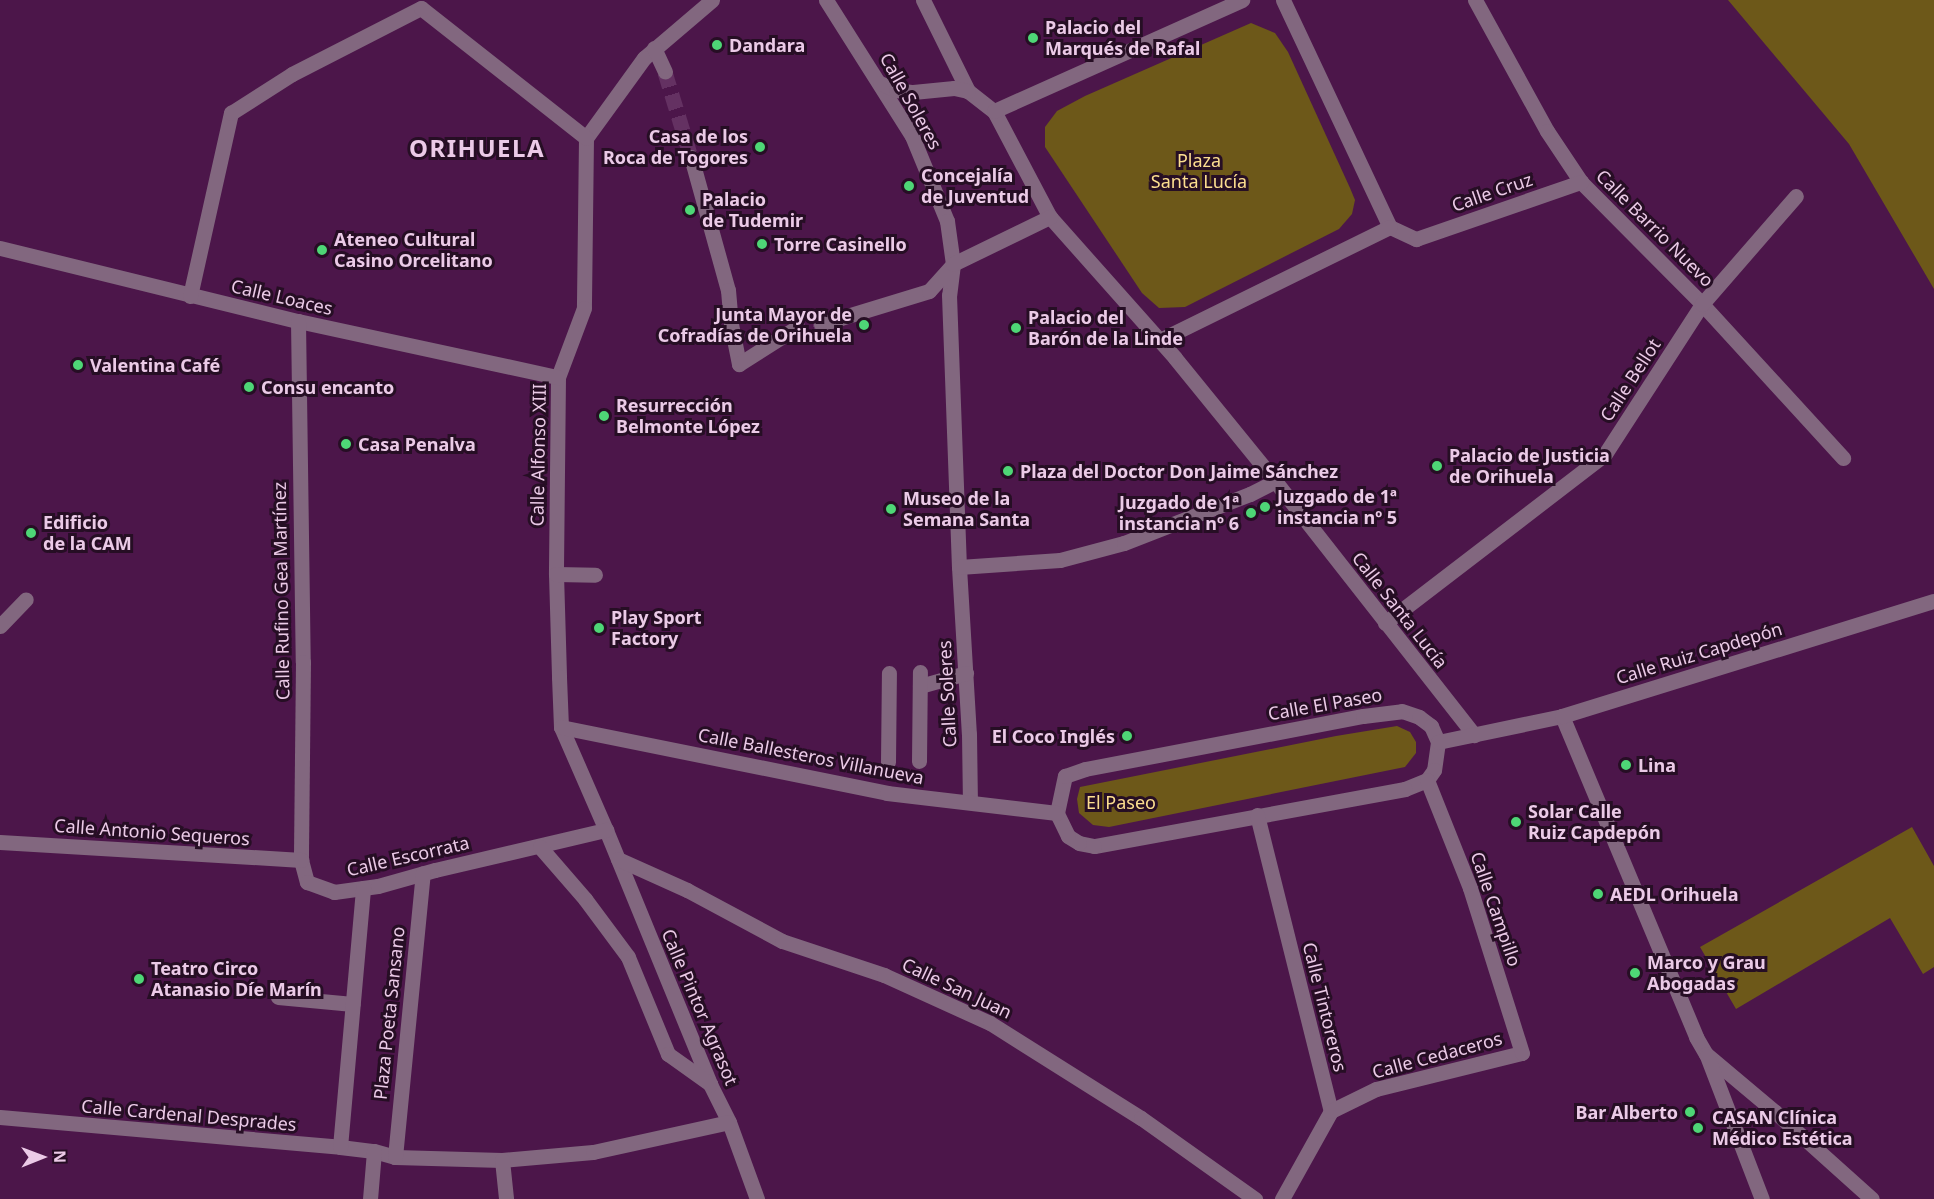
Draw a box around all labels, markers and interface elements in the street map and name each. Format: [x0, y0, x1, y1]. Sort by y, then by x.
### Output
place label: Palacio del Marqués de Rafal [1045, 17, 1200, 60]
marker: Palacio del Marqués de Rafal [1026, 31, 1040, 45]
place label: Dandara [729, 34, 805, 56]
marker: Dandara [710, 38, 724, 52]
street label: Calle Soleres [876, 49, 946, 153]
place label: Casa de los Roca de Togores [603, 126, 748, 168]
district label: ORIHUELA [409, 134, 545, 162]
marker: Casa de los Roca de Togores [753, 140, 767, 154]
park label: Plaza Santa Lucía [1151, 150, 1247, 192]
place label: Concejalía de Juventud [921, 165, 1029, 207]
street label: Calle Barrio Nuevo [1592, 165, 1718, 291]
street label: Calle Cruz [1449, 168, 1535, 216]
marker: Concejalía de Juventud [902, 179, 916, 193]
place label: Palacio de Tudemir [702, 189, 803, 232]
marker: Palacio de Tudemir [683, 203, 697, 217]
place label: Ateneo Cultural Casino Orcelitano [334, 229, 493, 272]
place label: Torre Casinello [774, 233, 907, 255]
marker: Torre Casinello [755, 237, 769, 251]
marker: Ateneo Cultural Casino Orcelitano [315, 243, 329, 257]
street label: Calle Loaces [229, 275, 335, 319]
place label: Junta Mayor de Cofradías de Orihuela [658, 304, 852, 346]
place label: Palacio del Barón de la Linde [1028, 307, 1183, 350]
marker: Junta Mayor de Cofradías de Orihuela [857, 318, 871, 332]
marker: Palacio del Barón de la Linde [1009, 321, 1023, 335]
street label: Calle Bellot [1595, 335, 1665, 425]
place label: Valentina Café [90, 354, 220, 376]
marker: Valentina Café [71, 358, 85, 372]
place label: Consu encanto [261, 376, 394, 398]
marker: Consu encanto [242, 380, 256, 394]
street label: Calle Alfonso XIII [526, 383, 550, 527]
place label: Resurrección Belmonte López [616, 395, 760, 438]
marker: Resurrección Belmonte López [597, 409, 611, 423]
place label: Casa Penalva [358, 433, 476, 455]
marker: Casa Penalva [339, 437, 353, 451]
place label: Palacio de Justicia de Orihuela [1449, 445, 1610, 488]
marker: Palacio de Justicia de Orihuela [1430, 459, 1444, 473]
place label: Plaza del Doctor Don Jaime Sánchez [1020, 460, 1338, 482]
marker: Plaza del Doctor Don Jaime Sánchez [1001, 464, 1015, 478]
street label: Calle Rufino Gea Martínez [268, 482, 294, 700]
place label: Juzgado de 1ª instancia nº 5 [1277, 486, 1397, 528]
place label: Museo de la Semana Santa [903, 488, 1030, 530]
place label: Juzgado de 1ª instancia nº 6 [1119, 492, 1239, 534]
marker: Juzgado de 1ª instancia nº 5 [1258, 500, 1272, 514]
marker: Museo de la Semana Santa [884, 502, 898, 516]
marker: Juzgado de 1ª instancia nº 6 [1244, 506, 1258, 520]
place label: Edificio de la CAM [43, 512, 132, 554]
marker: Edificio de la CAM [24, 526, 38, 540]
street label: Calle Santa Lucía [1348, 547, 1452, 673]
place label: Play Sport Factory [611, 607, 702, 650]
street label: Calle Ruiz Capdepón [1613, 617, 1785, 689]
marker: Play Sport Factory [592, 621, 606, 635]
street label: Calle Soleres [933, 640, 961, 748]
street label: Calle El Paseo [1266, 683, 1384, 725]
street label: Calle Ballesteros Villanueva [696, 724, 926, 788]
place label: El Coco Inglés [992, 725, 1115, 747]
marker: El Coco Inglés [1120, 729, 1134, 743]
place label: Lina [1638, 754, 1676, 776]
marker: Lina [1619, 758, 1633, 772]
park label: El Paseo [1086, 791, 1156, 813]
place label: Solar Calle Ruiz Capdepón [1528, 801, 1661, 844]
street label: Calle Antonio Sequeros [54, 814, 250, 850]
marker: Solar Calle Ruiz Capdepón [1509, 815, 1523, 829]
street label: Calle Escorrata [345, 831, 471, 881]
street label: Calle Campillo [1466, 849, 1526, 969]
place label: AEDL Orihuela [1610, 883, 1738, 905]
marker: AEDL Orihuela [1591, 887, 1605, 901]
street label: Plaza Poeta Sansano [369, 925, 409, 1101]
street label: Calle Pintor Agrasot [657, 926, 743, 1088]
street label: Calle Tintoreros [1298, 940, 1352, 1074]
place label: Marco y Grau Abogadas [1647, 952, 1766, 994]
street label: Calle San Juan [899, 953, 1015, 1023]
place label: Teatro Circo Atanasio Díe Marín [151, 958, 322, 1000]
marker: Marco y Grau Abogadas [1628, 966, 1642, 980]
marker: Teatro Circo Atanasio Díe Marín [132, 972, 146, 986]
street label: Calle Cedaceros [1370, 1027, 1504, 1083]
street label: Calle Cardenal Desprades [81, 1095, 297, 1135]
place label: Bar Alberto [1575, 1101, 1678, 1123]
marker: Bar Alberto [1683, 1105, 1697, 1119]
place label: CASAN Clínica Médico Estética [1712, 1107, 1853, 1150]
marker: CASAN Clínica Médico Estética [1689, 1119, 1707, 1137]
north arrow [12, 1127, 72, 1187]
text: N [49, 1150, 71, 1163]

